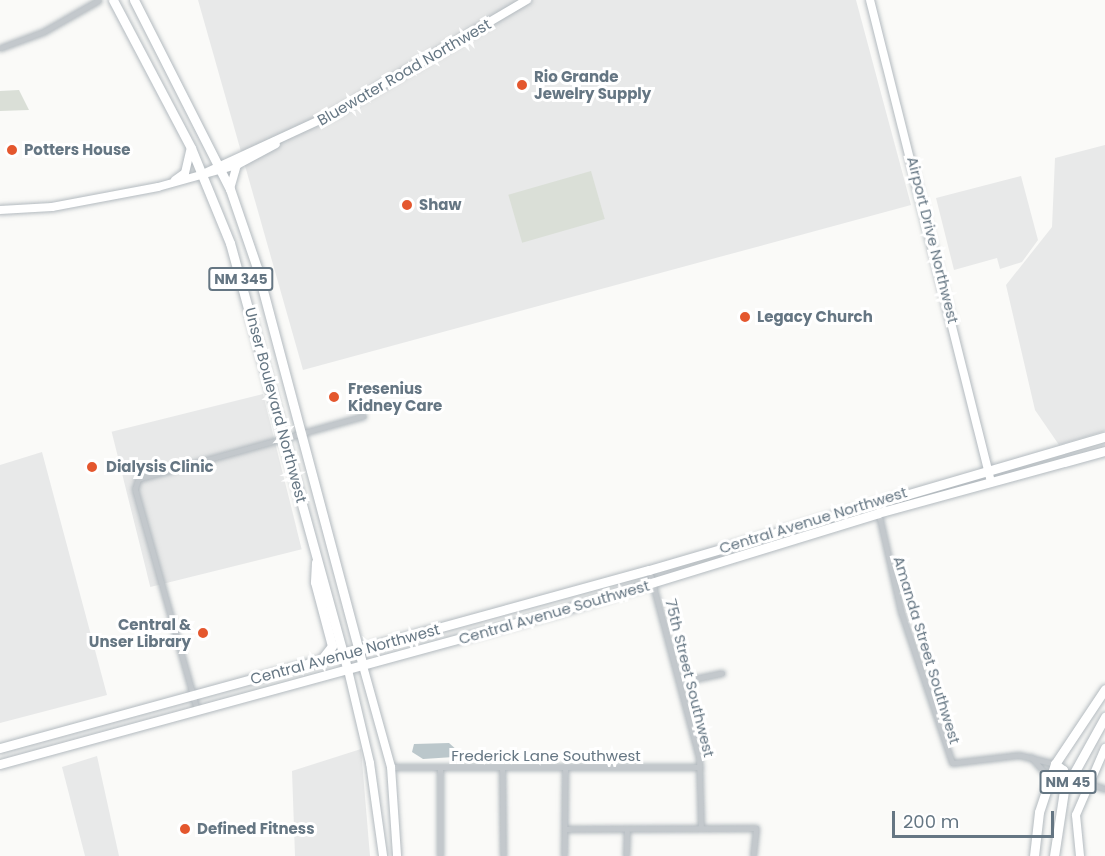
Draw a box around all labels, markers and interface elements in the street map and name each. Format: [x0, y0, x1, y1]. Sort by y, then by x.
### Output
street label: Bluewater Road Northwest [314, 15, 494, 129]
place label: Rio Grande Jewelry Supply [534, 67, 651, 102]
marker: Rio Grande Jewelry Supply [515, 78, 529, 92]
place label: Potters House [24, 141, 131, 159]
marker: Potters House [5, 143, 19, 157]
street label: Airport Drive Northwest [904, 155, 962, 325]
place label: Shaw [419, 196, 462, 214]
marker: Shaw [400, 198, 414, 212]
road number: NM 345 [208, 268, 274, 290]
street label: Unser Boulevard Northwest [241, 305, 311, 505]
place label: Legacy Church [757, 308, 873, 326]
marker: Legacy Church [738, 310, 752, 324]
place label: Fresenius Kidney Care [348, 379, 442, 414]
marker: Fresenius Kidney Care [325, 388, 343, 406]
marker: Dialysis Clinic [83, 458, 101, 476]
place label: Dialysis Clinic [106, 458, 214, 476]
street label: Central Avenue Northwest [717, 483, 909, 557]
street label: Amanda Street Southwest [890, 554, 964, 746]
street label: Central Avenue Southwest [457, 576, 651, 648]
street label: 75th Street Southwest [662, 597, 718, 759]
place label: Central & Unser Library [89, 615, 191, 650]
street label: Central Avenue Northwest [248, 620, 442, 688]
marker: Central & Unser Library [196, 626, 210, 640]
street label: Frederick Lane Southwest [451, 747, 641, 765]
road number: NM 45 [1040, 771, 1096, 793]
scale bar [895, 799, 1057, 837]
text: 200 m [903, 809, 959, 834]
place label: Defined Fitness [197, 820, 314, 838]
marker: Defined Fitness [178, 822, 192, 836]

